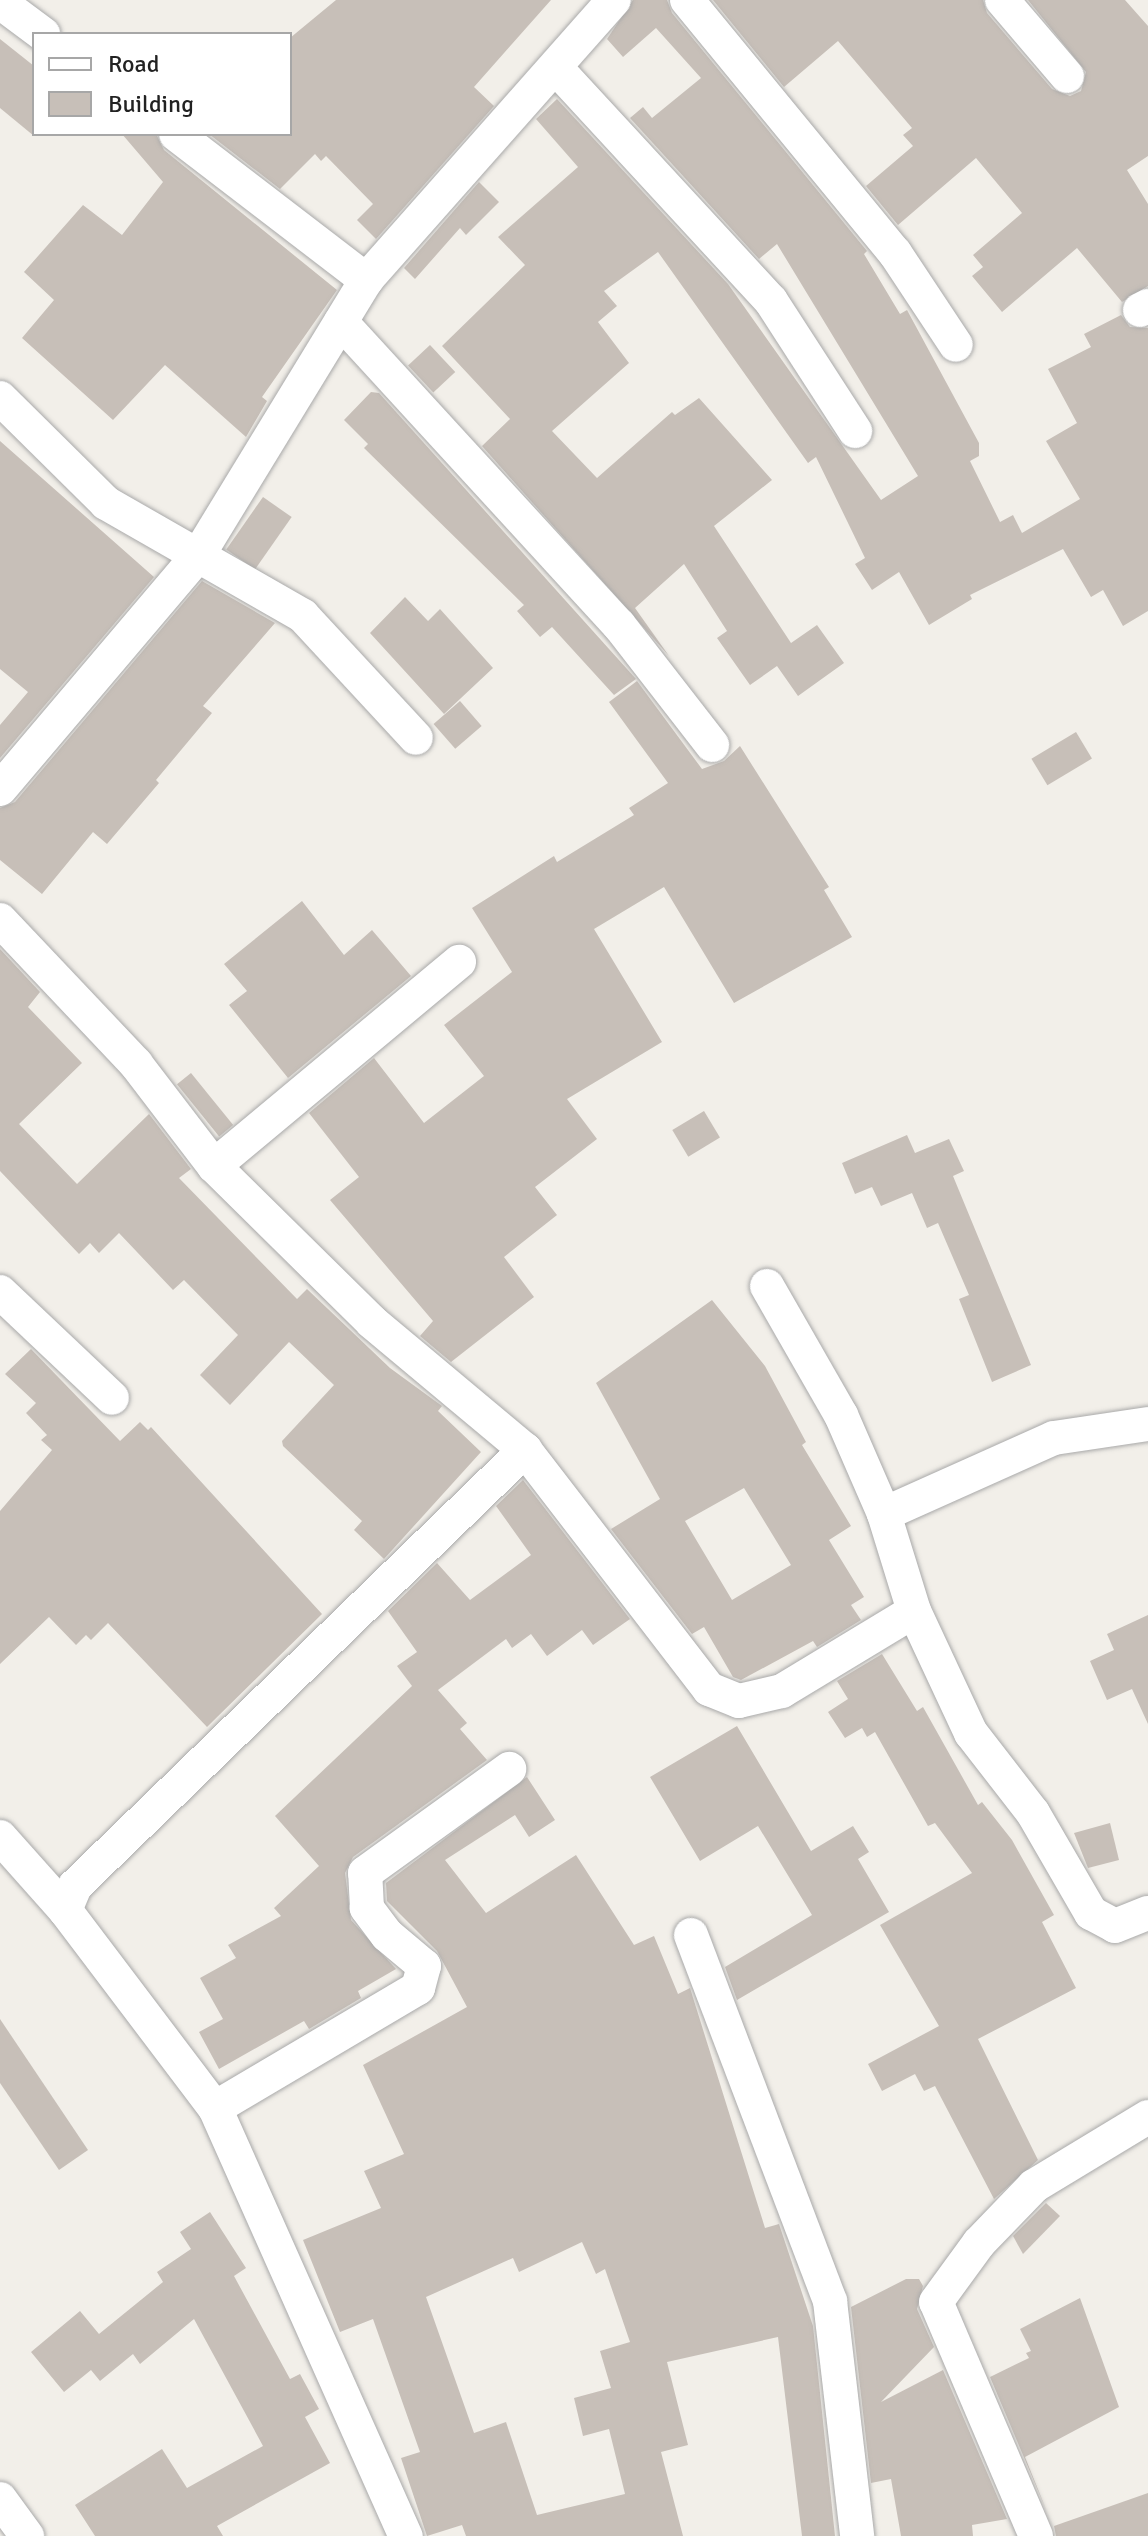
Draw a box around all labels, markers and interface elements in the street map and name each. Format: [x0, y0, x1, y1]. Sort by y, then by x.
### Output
legend [32, 32, 292, 136]
text: Road [108, 49, 159, 79]
text: Building [108, 89, 194, 119]

